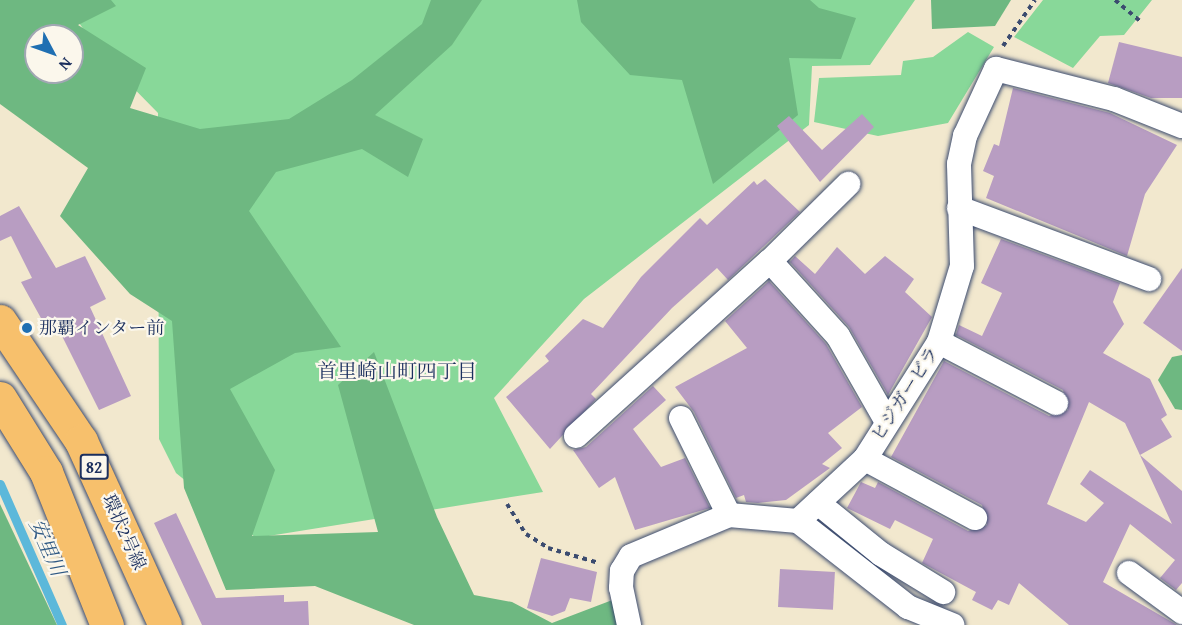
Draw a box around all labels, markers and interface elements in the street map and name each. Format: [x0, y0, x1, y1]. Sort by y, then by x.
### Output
north arrow [24, 24, 84, 84]
text: N [54, 53, 79, 76]
place label: 那覇インター前 [39, 317, 165, 339]
marker: 那覇インター前 [20, 321, 34, 335]
street label: ヒジガービラ [867, 343, 943, 445]
district label: 首里崎山町四丁目 [317, 358, 477, 382]
road number: 82 [79, 454, 109, 480]
street label: 環状2号線 [98, 491, 150, 573]
water label: 安里川 [25, 515, 71, 579]

